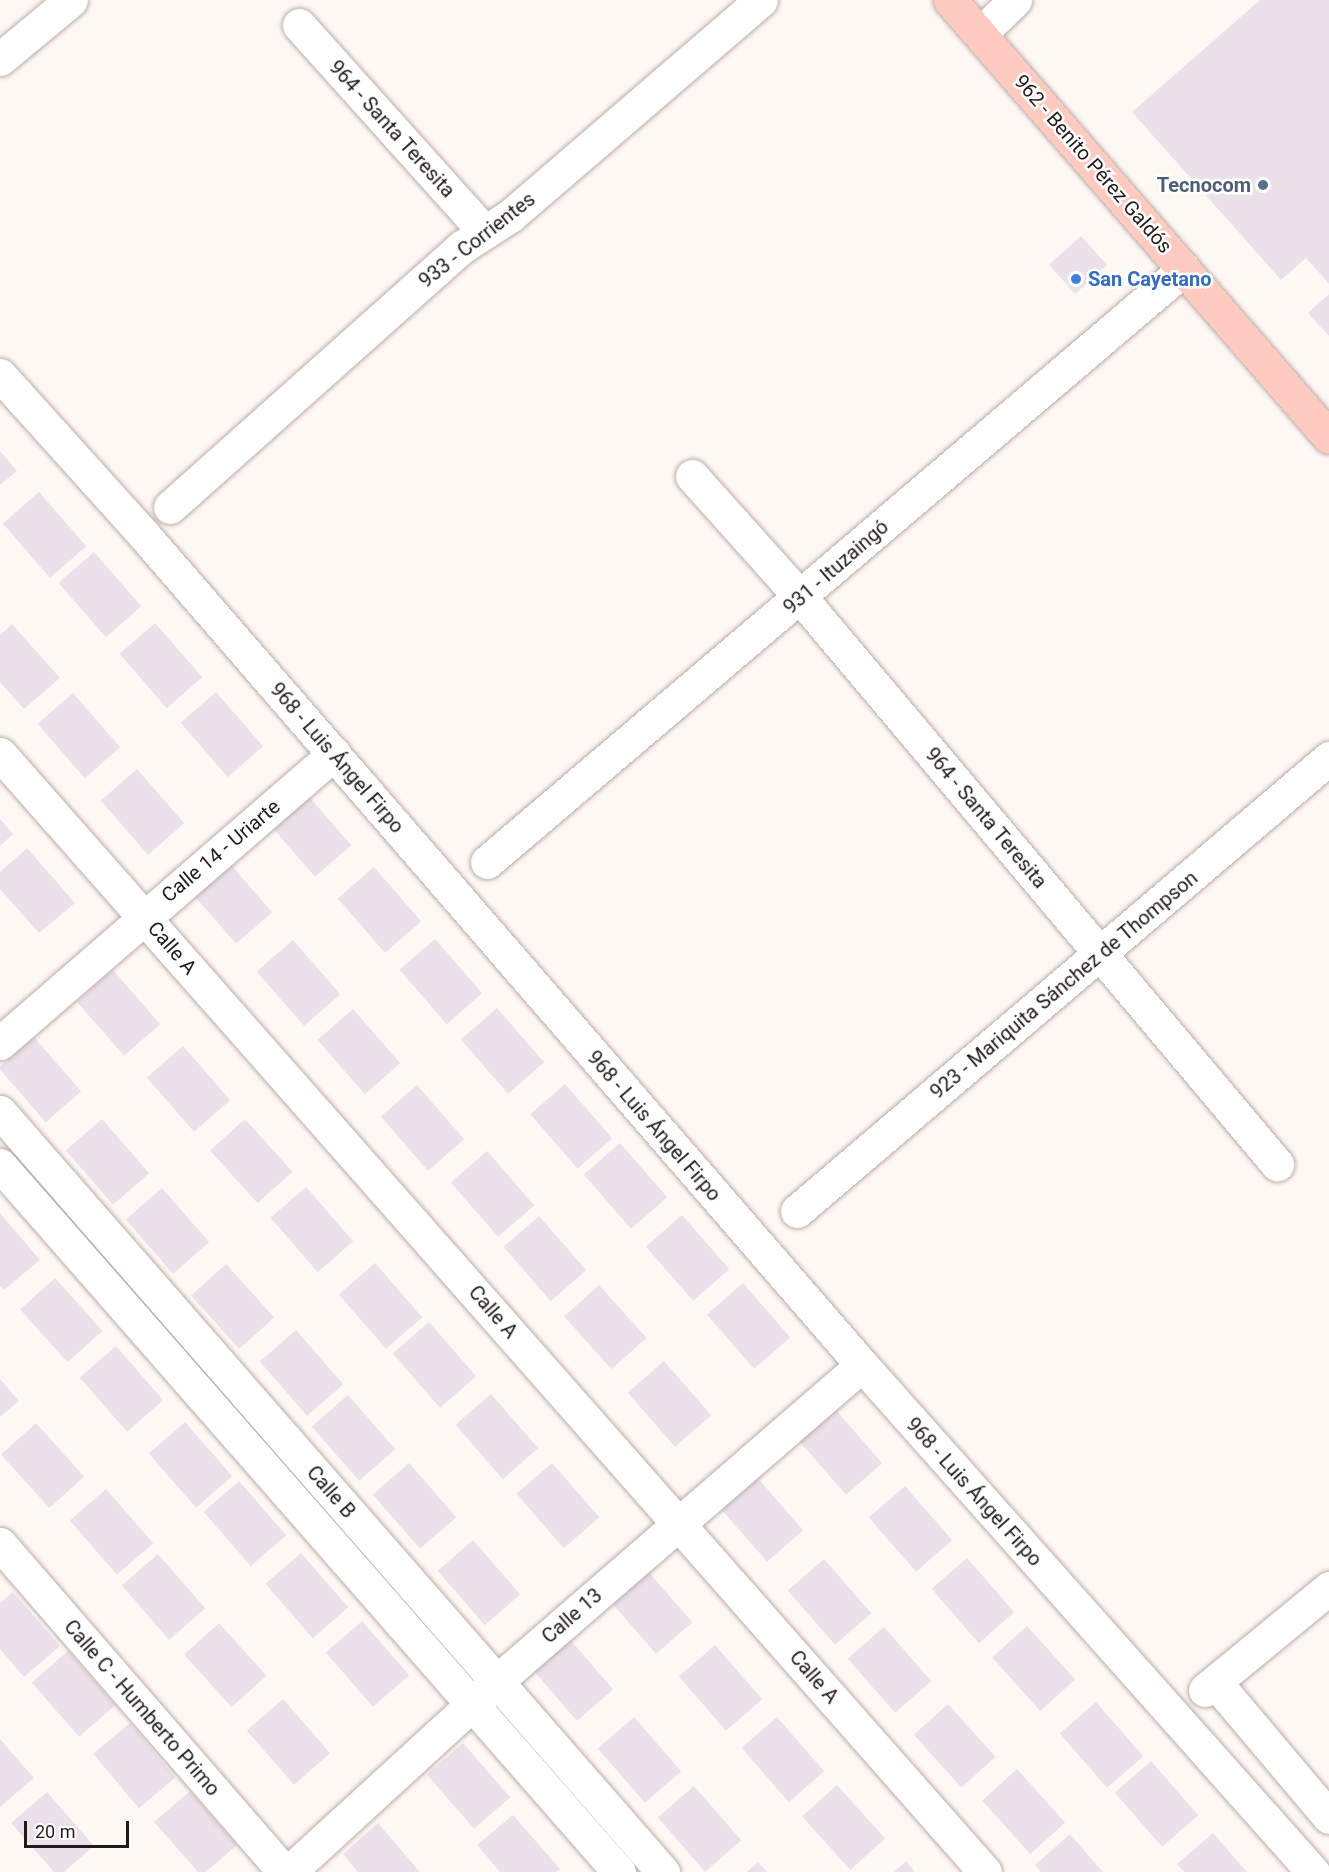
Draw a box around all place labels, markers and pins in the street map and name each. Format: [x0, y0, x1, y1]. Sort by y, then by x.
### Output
place label: Tecnocom [1157, 173, 1251, 197]
marker: Tecnocom [1256, 178, 1270, 192]
place label: San Cayetano [1088, 267, 1212, 291]
marker: San Cayetano [1069, 272, 1083, 286]

